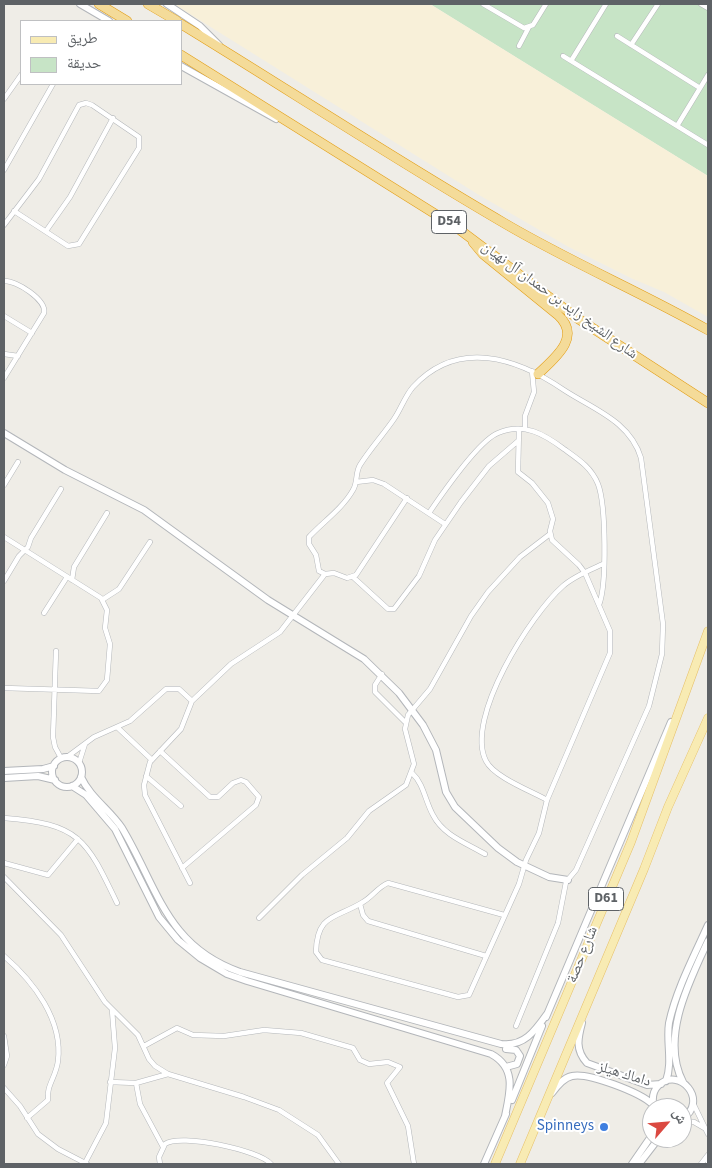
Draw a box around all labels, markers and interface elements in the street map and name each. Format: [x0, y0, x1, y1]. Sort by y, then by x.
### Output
legend [20, 20, 182, 85]
text: طريق [67, 28, 98, 49]
text: حديقة [67, 53, 101, 74]
road number: D54 [432, 210, 466, 233]
street label: شارع الشيخ زايد بن حمدان آل نهيان [477, 238, 641, 364]
road number: D61 [588, 888, 624, 911]
street label: شارع حصة [564, 924, 602, 986]
street label: داماك هيلز [595, 1058, 653, 1092]
north arrow [642, 1098, 692, 1148]
text: ش [667, 1105, 692, 1128]
place label: Spinneys [537, 1118, 594, 1136]
marker: Spinneys [598, 1121, 610, 1133]

